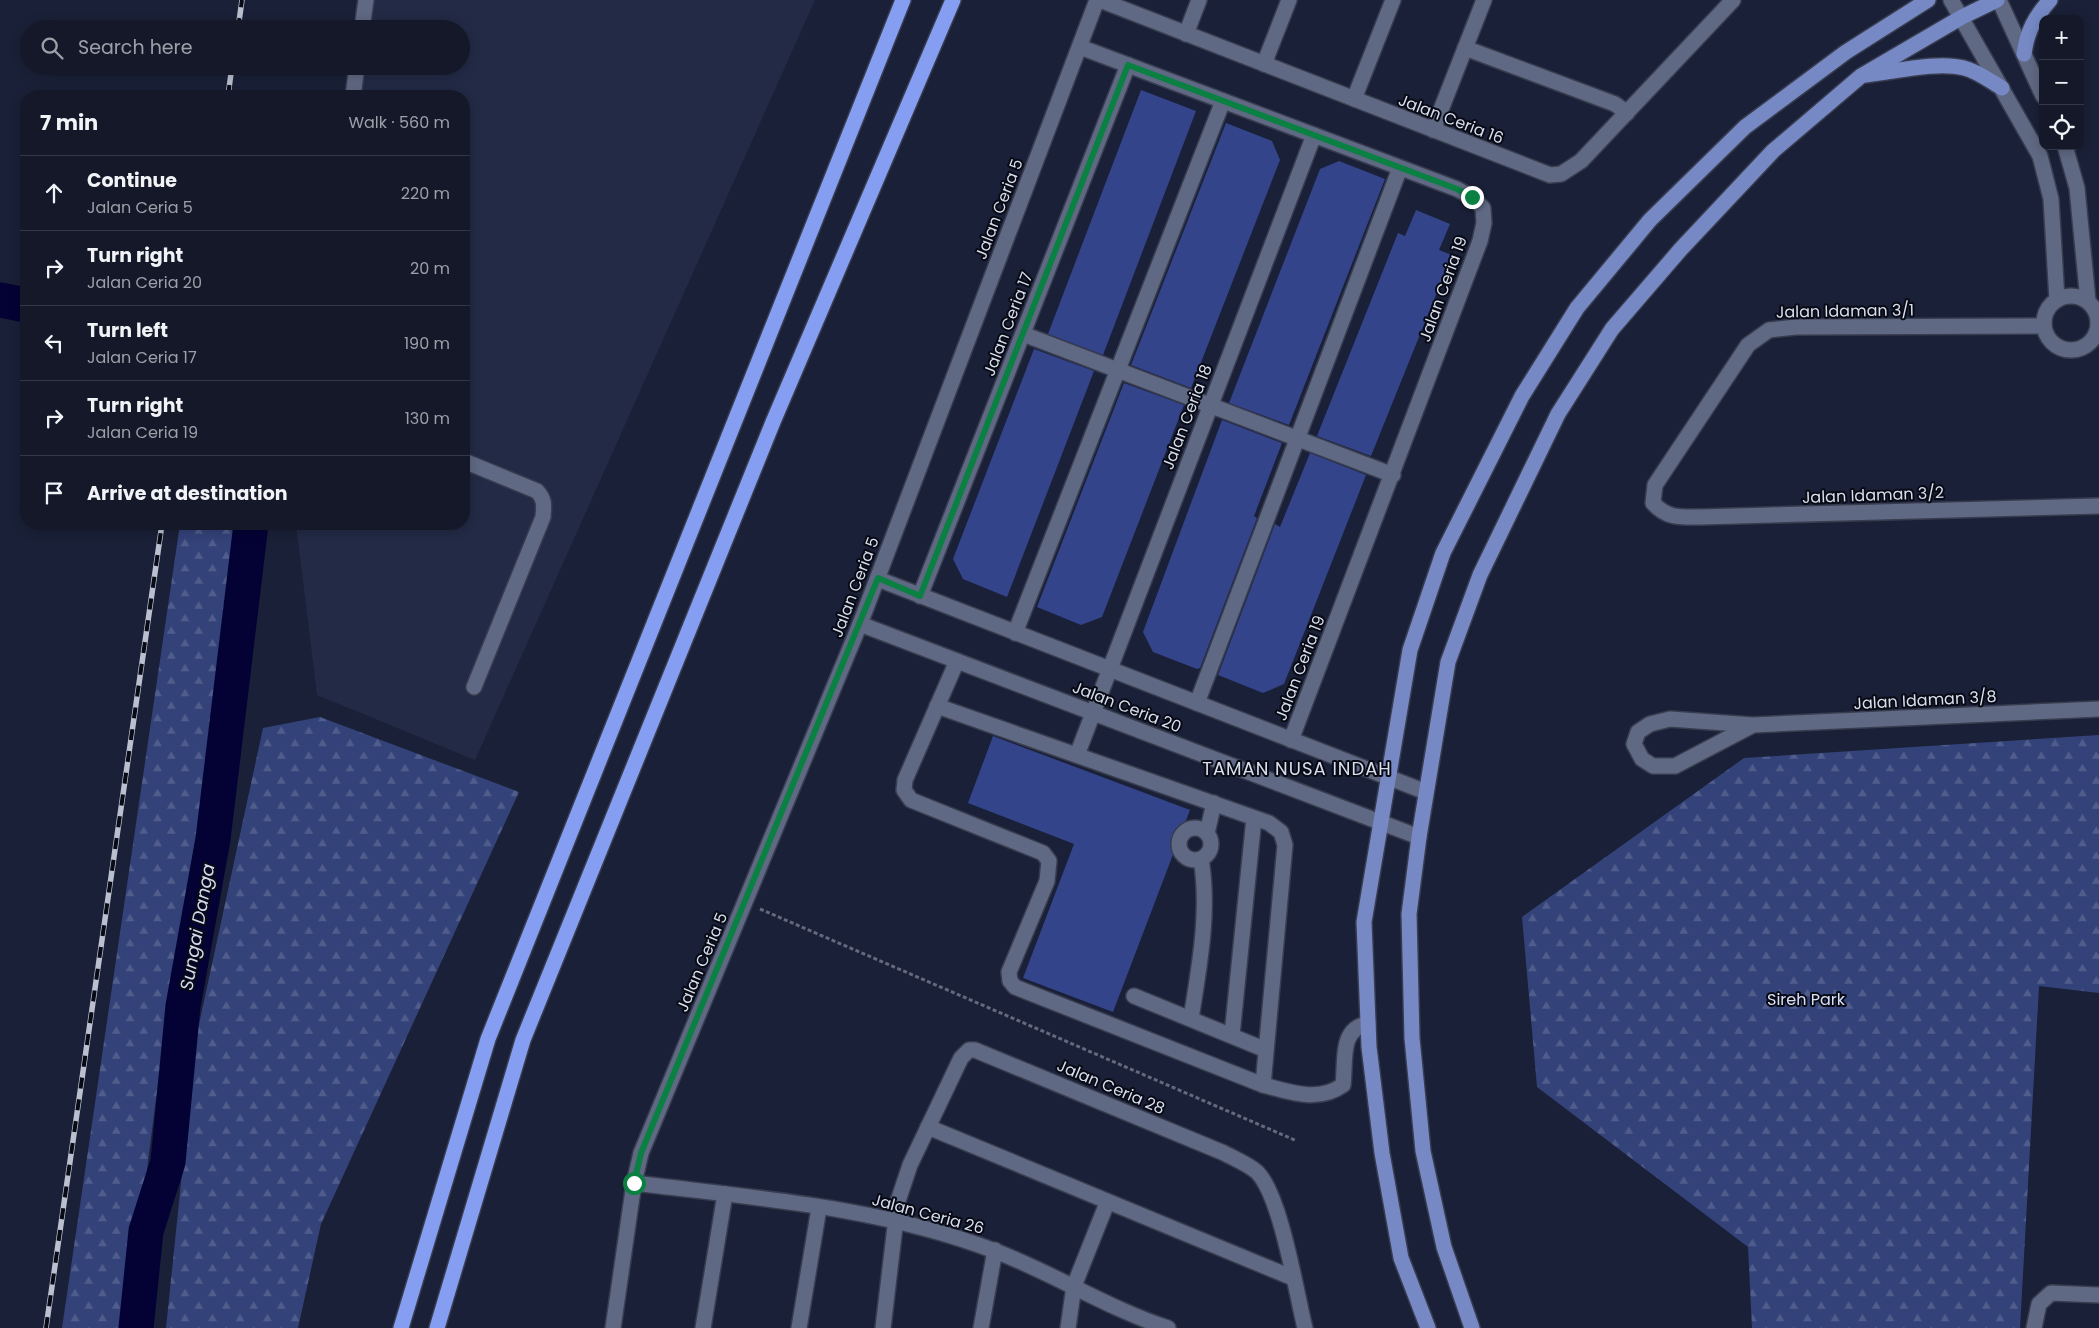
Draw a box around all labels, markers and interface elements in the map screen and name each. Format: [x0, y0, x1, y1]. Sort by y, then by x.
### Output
map controls [2039, 15, 2084, 150]
button: + [2039, 15, 2084, 60]
search box [20, 20, 470, 75]
icon: search [38, 34, 66, 62]
text: Search here [78, 34, 192, 61]
button: − [2039, 60, 2084, 105]
street label: Jalan Ceria 16 [1395, 88, 1507, 150]
button: locate [2039, 105, 2084, 150]
text: 7 min [40, 108, 98, 137]
text: Walk · 560 m [348, 111, 450, 134]
street label: Jalan Ceria 5 [969, 155, 1029, 263]
text: Continue [87, 167, 177, 194]
icon: ahead [40, 179, 68, 207]
text: 220 m [401, 182, 450, 205]
route end [1461, 186, 1484, 209]
text: Jalan Ceria 5 [87, 196, 193, 219]
street label: Jalan Ceria 19 [1413, 233, 1473, 345]
text: Turn right [87, 242, 183, 269]
icon: right [40, 254, 68, 282]
text: 20 m [410, 257, 450, 280]
street label: Jalan Ceria 17 [978, 268, 1038, 379]
text: Jalan Ceria 20 [87, 271, 202, 294]
street label: Jalan Idaman 3/1 [1776, 298, 1914, 324]
text: Turn left [87, 317, 168, 344]
icon: left [40, 329, 68, 357]
text: 190 m [404, 332, 450, 355]
text: Jalan Ceria 17 [87, 346, 197, 369]
street label: Jalan Ceria 18 [1156, 361, 1218, 473]
text: Turn right [87, 392, 183, 419]
icon: right [40, 404, 68, 432]
text: 130 m [405, 407, 450, 430]
text: Jalan Ceria 19 [87, 421, 198, 444]
icon: arrive [40, 479, 68, 507]
text: Arrive at destination [87, 480, 288, 507]
street label: Jalan Idaman 3/2 [1802, 481, 1944, 509]
street label: Jalan Ceria 5 [825, 533, 885, 641]
street label: Jalan Ceria 19 [1269, 612, 1331, 724]
street label: Jalan Ceria 20 [1069, 676, 1185, 738]
street label: Jalan Idaman 3/8 [1853, 685, 1997, 715]
district label: TAMAN NUSA INDAH [1202, 756, 1392, 781]
water label: Sungai Danga [174, 862, 220, 992]
street label: Jalan Ceria 5 [671, 909, 733, 1015]
park label: Sireh Park [1767, 988, 1846, 1011]
street label: Jalan Ceria 28 [1054, 1054, 1168, 1120]
route start [623, 1172, 646, 1195]
street label: Jalan Ceria 26 [869, 1188, 987, 1240]

